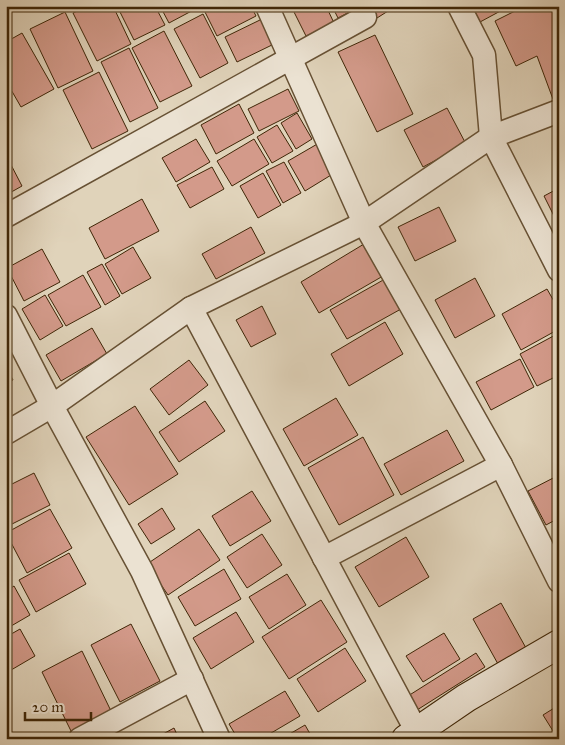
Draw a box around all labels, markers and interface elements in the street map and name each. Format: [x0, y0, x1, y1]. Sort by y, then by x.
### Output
scale bar [25, 690, 91, 722]
text: 20 m [32, 698, 64, 716]

